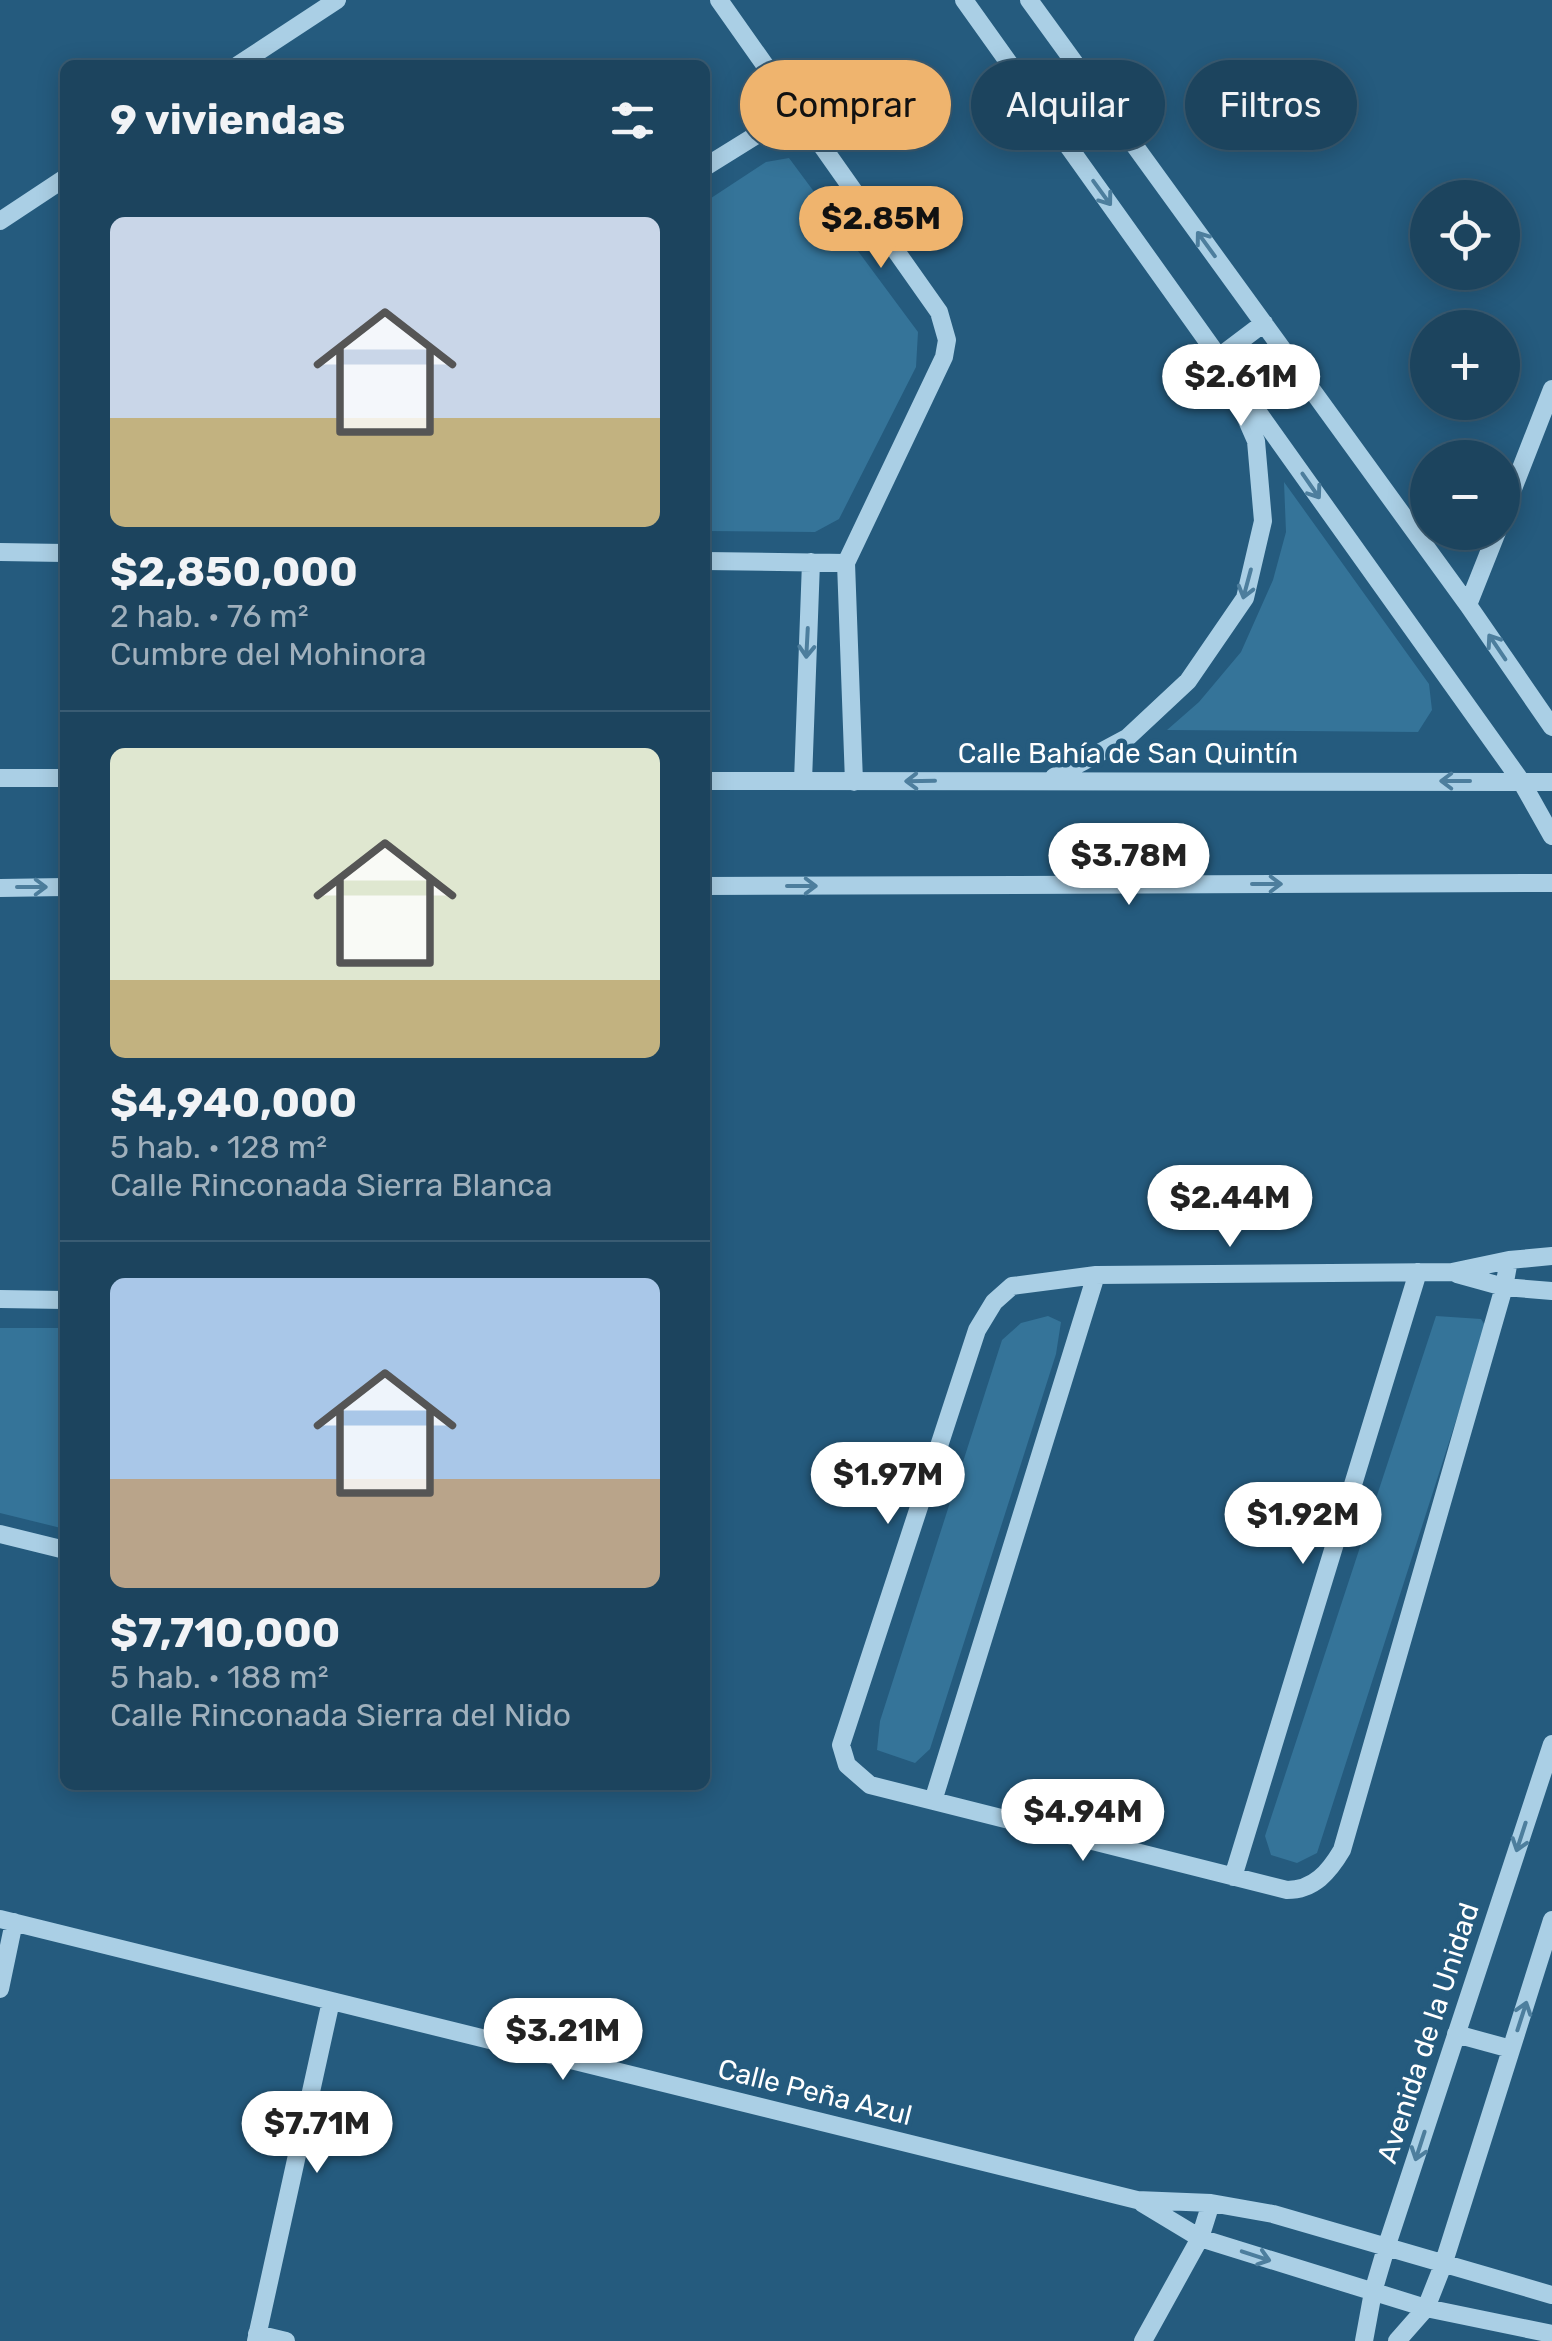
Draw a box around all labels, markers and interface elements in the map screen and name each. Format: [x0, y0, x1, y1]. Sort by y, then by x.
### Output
chip: Comprar [740, 60, 951, 150]
chip: Alquilar [971, 60, 1165, 150]
chip: Filtros [1185, 60, 1357, 150]
icon: filters [605, 93, 660, 148]
text: 9 viviendas [110, 95, 345, 145]
one-way arrow [1091, 179, 1112, 206]
map controls [1410, 180, 1520, 550]
button: locate [1410, 180, 1520, 290]
pin: $2.85M [800, 186, 962, 271]
text: $2.85M [821, 199, 941, 237]
one-way arrow [1196, 231, 1217, 258]
icon: home [295, 282, 475, 462]
button: + [1410, 310, 1520, 420]
pin: $2.61M [1160, 344, 1322, 429]
text: $2.61M [1184, 357, 1298, 395]
button: − [1410, 440, 1520, 550]
one-way arrow [1300, 472, 1321, 499]
text: $2,850,000 [110, 547, 358, 597]
one-way arrow [1237, 568, 1256, 600]
text: 2 hab. · 76 m² [110, 597, 309, 635]
one-way arrow [797, 626, 816, 658]
one-way arrow [1487, 634, 1508, 661]
text: Cumbre del Mohinora [110, 635, 427, 673]
street label: Calle Bahía de San Quintín [958, 737, 1298, 770]
one-way arrow [904, 772, 936, 790]
one-way arrow [1439, 772, 1472, 790]
icon: home [295, 813, 475, 993]
pin: $3.78M [1048, 823, 1210, 908]
text: $3.78M [1070, 836, 1188, 874]
one-way arrow [1250, 874, 1283, 894]
one-way arrow [786, 876, 818, 896]
one-way arrow [16, 878, 48, 897]
text: $4,940,000 [110, 1078, 357, 1128]
text: 5 hab. · 128 m² [110, 1128, 327, 1166]
pin: $2.44M [1149, 1165, 1311, 1250]
text: Calle Rinconada Sierra Blanca [110, 1166, 553, 1204]
text: $2.44M [1169, 1178, 1291, 1216]
icon: home [295, 1343, 475, 1523]
pin: $1.97M [807, 1442, 969, 1527]
text: $1.97M [833, 1455, 943, 1493]
pin: $1.92M [1222, 1482, 1384, 1567]
text: $1.92M [1247, 1495, 1359, 1533]
text: $7,710,000 [110, 1608, 340, 1658]
text: 5 hab. · 188 m² [110, 1658, 329, 1696]
text: Calle Rinconada Sierra del Nido [110, 1696, 571, 1734]
pin: $4.94M [1002, 1779, 1164, 1864]
text: $4.94M [1023, 1792, 1143, 1830]
one-way arrow [1511, 1821, 1529, 1852]
street label: Avenida de la Unidad [1370, 1899, 1486, 2167]
pin: $3.21M [482, 1998, 644, 2083]
one-way arrow [1514, 2000, 1532, 2032]
text: $3.21M [506, 2011, 620, 2049]
street label: Calle Peña Azul [714, 2052, 916, 2132]
pin: $7.71M [236, 2091, 398, 2176]
text: $7.71M [264, 2104, 370, 2142]
one-way arrow [1409, 2129, 1427, 2161]
one-way arrow [1240, 2248, 1271, 2266]

